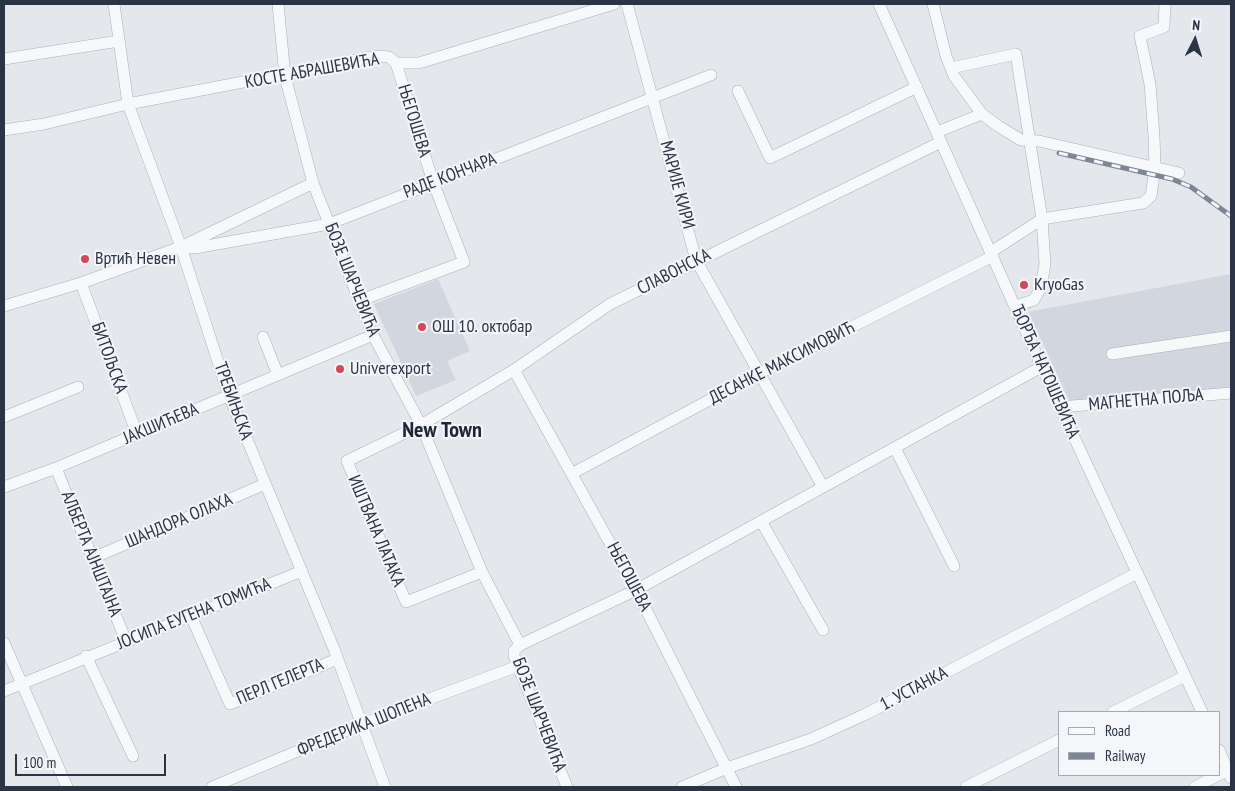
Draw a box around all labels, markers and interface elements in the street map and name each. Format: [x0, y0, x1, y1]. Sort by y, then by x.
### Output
north arrow [1170, 15, 1220, 65]
text: N [1192, 16, 1201, 34]
street label: КОСТЕ АБРАШЕВИЋА [243, 49, 381, 93]
street label: ЊЕГОШЕВА [393, 82, 435, 160]
street label: МАРИЈЕ КИРИ [655, 139, 699, 231]
street label: РАДЕ КОНЧАРА [400, 148, 500, 204]
street label: БОЗЕ ШАРЧЕВИЋА [319, 220, 385, 340]
street label: СЛАВОНСКА [634, 244, 714, 300]
place label: Вртић Невен [95, 248, 176, 270]
marker: Вртић Невен [79, 253, 91, 265]
place label: KryoGas [1034, 274, 1084, 296]
marker: KryoGas [1018, 279, 1030, 291]
street label: ЂОРЂА НАТОШЕВИЋА [1006, 302, 1084, 442]
place label: ОШ 10. октобар [432, 316, 532, 338]
street label: ДЕСАНКЕ МАКСИМОВИЋ [705, 317, 859, 409]
street label: БИТОЉСКА [86, 320, 132, 396]
marker: ОШ 10. октобар [416, 321, 428, 333]
place label: Univerexport [350, 358, 431, 380]
street label: ТРЕБИЊСКА [209, 359, 257, 443]
marker: Univerexport [334, 363, 346, 375]
street label: МАГНЕТНА ПОЉА [1088, 384, 1204, 416]
street label: ЈАКШИЋЕВА [120, 398, 202, 450]
district label: New Town [402, 418, 482, 444]
street label: ИШТВАНА ЛАТАКА [343, 472, 409, 590]
street label: АЛБЕРТА АЈНШТАЈНА [56, 488, 126, 620]
street label: ШАНДОРА ОЛАХА [122, 489, 236, 553]
street label: ЊЕГОШЕВА [602, 539, 656, 615]
street label: ЈОСИПА ЕУГЕНА ТОМИЋА [114, 573, 274, 655]
street label: ПЕРЛ ГЕЛЕРТА [233, 654, 327, 710]
street label: БОЗЕ ШАРЧЕВИЋА [507, 655, 571, 775]
street label: 1. УСТАНКА [877, 662, 951, 716]
street label: ФРЕДЕРИКА ШОПЕНА [294, 688, 434, 762]
legend [1058, 711, 1220, 776]
text: Road [1105, 721, 1131, 740]
scale bar [18, 744, 169, 776]
text: Railway [1105, 746, 1145, 765]
text: 100 m [23, 753, 56, 772]

